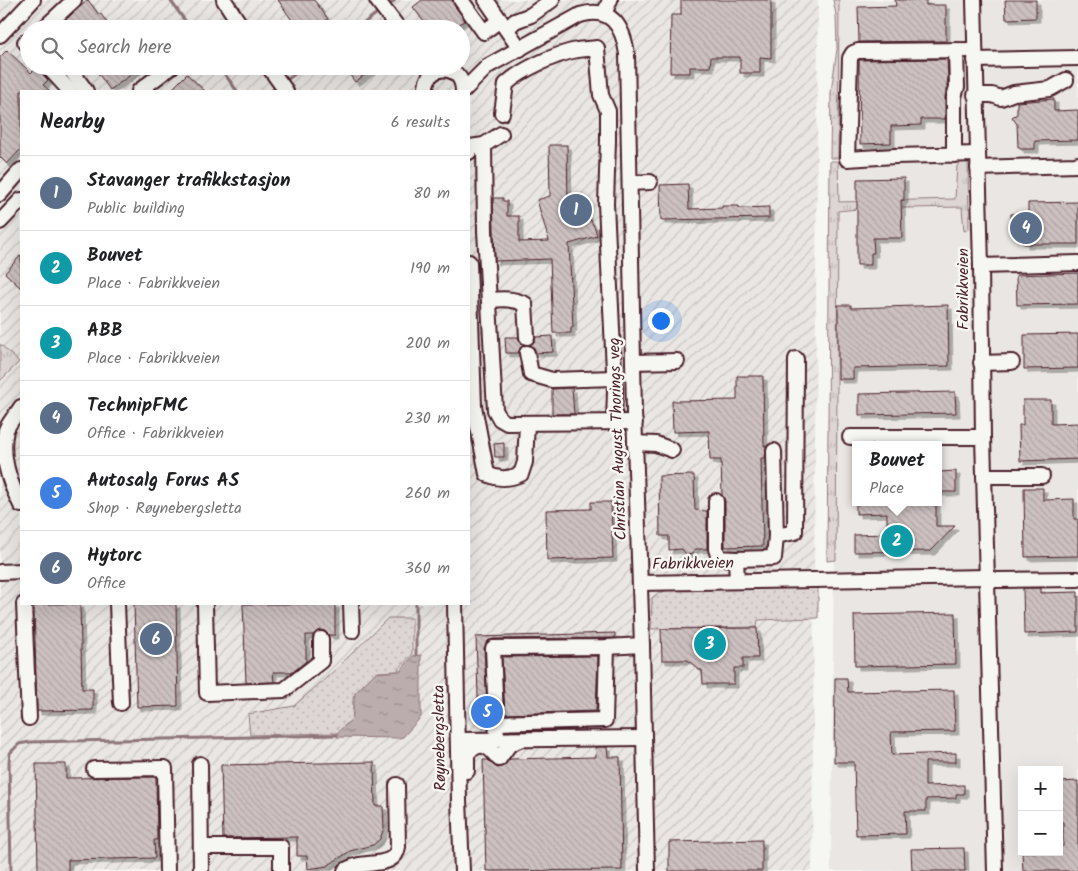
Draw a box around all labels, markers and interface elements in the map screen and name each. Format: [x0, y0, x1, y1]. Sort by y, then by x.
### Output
search box [20, 20, 470, 75]
text: Search here [78, 33, 172, 63]
icon: search [38, 34, 66, 62]
text: Nearby [40, 106, 105, 139]
text: 6 results [391, 110, 450, 135]
text: Stavanger trafikkstasjon [87, 166, 290, 196]
text: 1 [54, 181, 58, 206]
text: 80 m [413, 181, 450, 206]
pin: 1 [560, 191, 592, 229]
text: Public building [87, 196, 185, 221]
pin: 4 [1010, 209, 1042, 247]
text: Bouvet [87, 241, 143, 271]
street label: Fabrikkveien [951, 248, 976, 330]
text: 2 [51, 256, 61, 281]
text: 190 m [410, 256, 450, 281]
text: Place · Fabrikkveien [87, 271, 220, 296]
your location [648, 308, 674, 334]
text: ABB [87, 316, 123, 346]
text: 3 [52, 331, 60, 356]
text: 200 m [406, 331, 450, 356]
street label: Christian August Thorings veg [602, 337, 634, 541]
text: Place · Fabrikkveien [87, 346, 220, 371]
text: TechnipFMC [87, 391, 189, 421]
text: 4 [52, 406, 60, 431]
text: 230 m [404, 406, 450, 431]
text: Office · Fabrikkveien [87, 421, 224, 446]
popup [852, 441, 942, 506]
text: Bouvet [869, 446, 925, 476]
text: Autosalg Forus AS [87, 466, 239, 496]
text: Place [869, 476, 904, 501]
text: 5 [52, 481, 60, 506]
text: 260 m [405, 481, 450, 506]
text: Shop · Røynebergsletta [87, 496, 242, 521]
pin: 2 [881, 522, 913, 560]
text: Hytorc [87, 541, 143, 571]
street label: Fabrikkveien [652, 551, 734, 577]
text: 6 [52, 556, 60, 581]
text: 360 m [405, 556, 450, 581]
text: Office [87, 571, 126, 596]
pin: 6 [140, 620, 172, 658]
pin: 3 [694, 625, 726, 663]
street label: Røynebergsletta [427, 685, 453, 791]
pin: 5 [471, 693, 503, 731]
map controls [1018, 766, 1063, 856]
button: + [1018, 766, 1063, 811]
button: − [1018, 811, 1063, 856]

